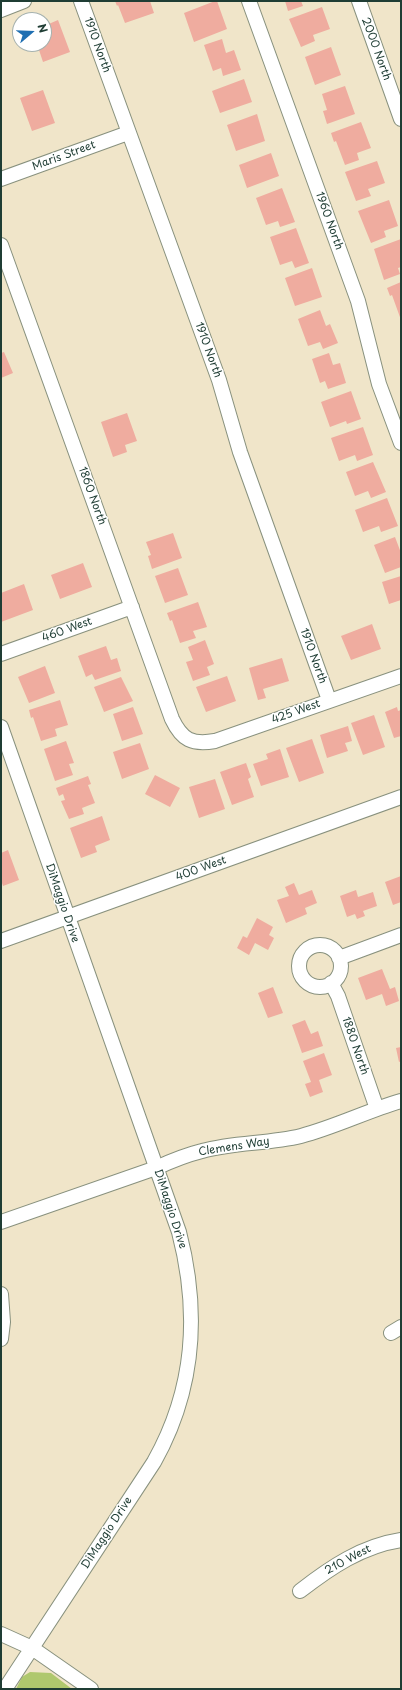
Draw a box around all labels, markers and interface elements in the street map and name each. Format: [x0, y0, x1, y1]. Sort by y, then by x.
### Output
north arrow [12, 12, 52, 52]
street label: 1910 North [81, 15, 113, 75]
street label: 2000 North [358, 16, 394, 82]
text: N [33, 21, 52, 35]
street label: Maris Street [31, 138, 97, 174]
street label: 1960 North [312, 190, 346, 252]
street label: 1910 North [192, 320, 224, 380]
street label: 1860 North [75, 465, 109, 527]
street label: 460 West [40, 615, 94, 645]
street label: 1910 North [297, 626, 329, 686]
street label: 425 West [270, 697, 322, 727]
street label: 400 West [174, 854, 228, 884]
street label: DiMaggio Drive [42, 862, 82, 944]
street label: 1880 North [339, 1015, 371, 1077]
street label: Clemens Way [197, 1135, 271, 1159]
street label: DiMaggio Drive [151, 1168, 189, 1250]
street label: DiMaggio Drive [79, 1495, 135, 1571]
street label: 210 West [323, 1542, 373, 1578]

